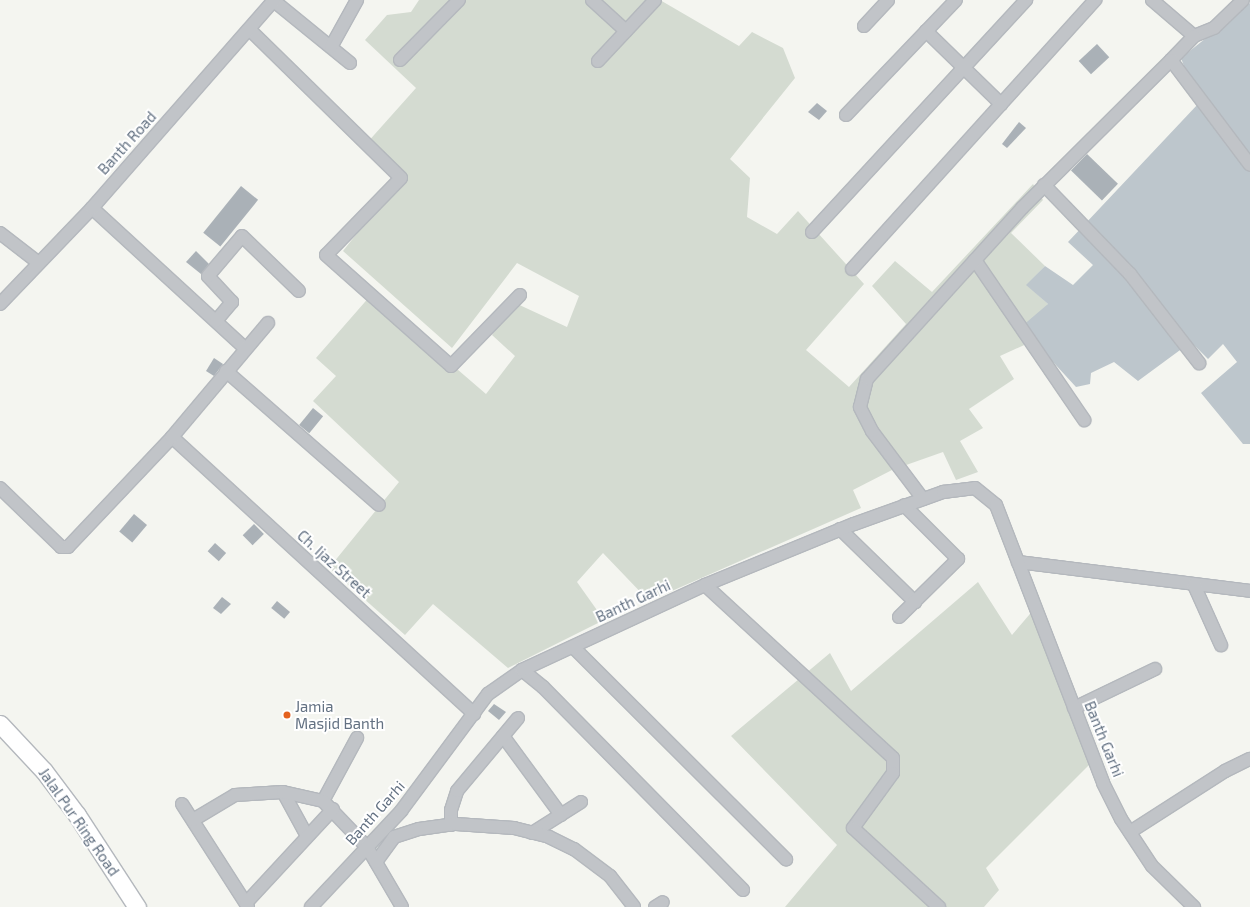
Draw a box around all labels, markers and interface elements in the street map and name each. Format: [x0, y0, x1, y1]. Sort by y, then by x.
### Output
street label: Banth Road [94, 108, 160, 178]
street label: Ch. Ijaz Street [294, 526, 374, 602]
street label: Banth Garhi [593, 576, 673, 626]
place label: Jamia Masjid Banth [295, 697, 384, 732]
street label: Banth Garhi [1081, 698, 1127, 780]
marker: Jamia Masjid Banth [282, 710, 292, 720]
street label: Jalal Pur Ring Road [35, 764, 123, 880]
street label: Banth Garhi [342, 777, 408, 849]

